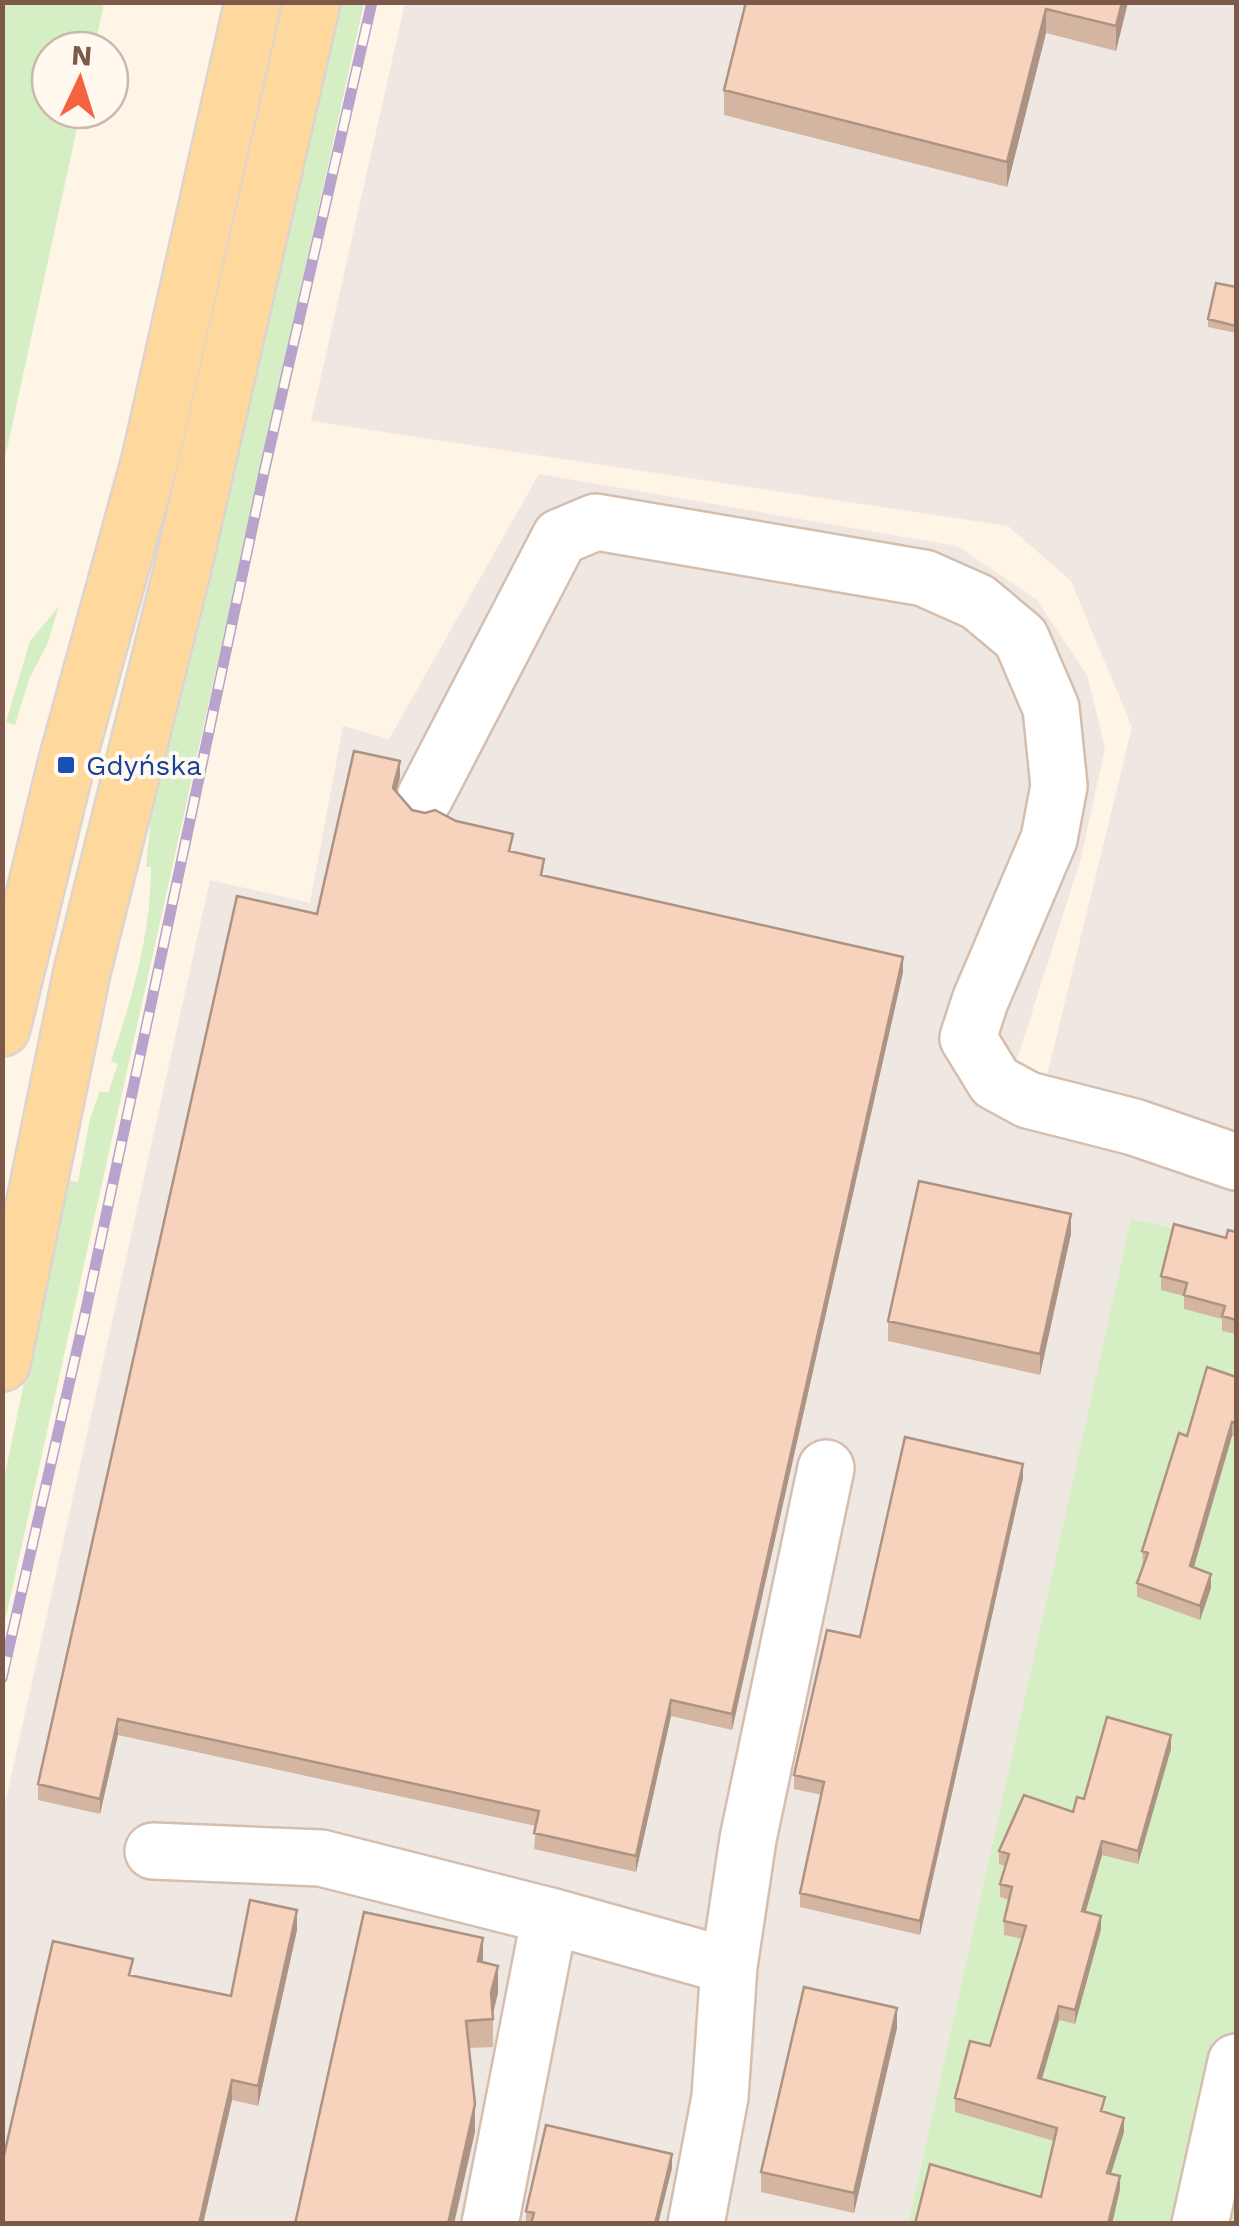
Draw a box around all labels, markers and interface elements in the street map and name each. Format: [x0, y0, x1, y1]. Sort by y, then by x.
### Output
north arrow [30, 30, 130, 130]
text: N [70, 38, 93, 73]
place label: Gdyńska [86, 749, 202, 782]
marker: Gdyńska [55, 754, 77, 776]

